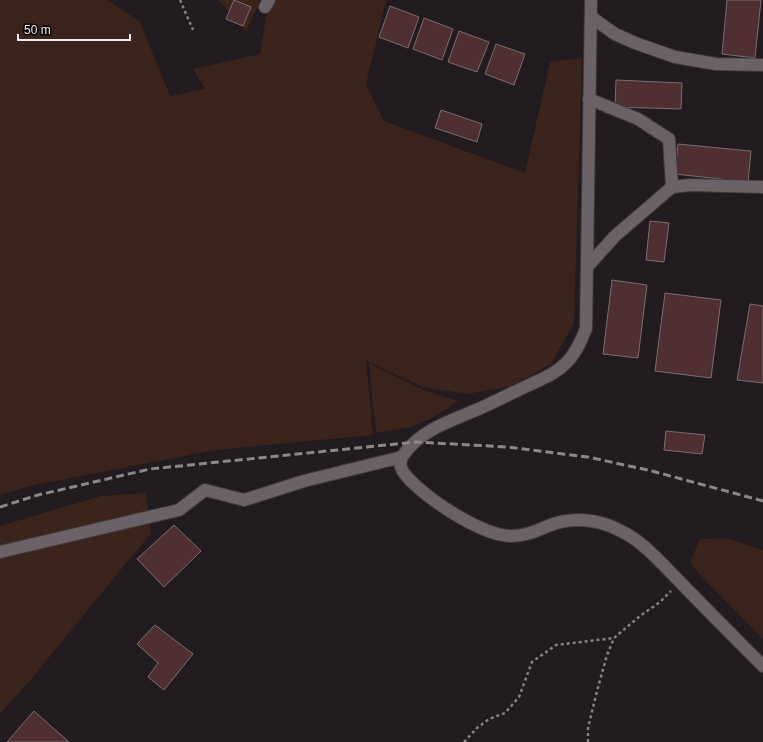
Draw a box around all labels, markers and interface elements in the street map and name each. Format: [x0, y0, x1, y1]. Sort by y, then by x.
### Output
scale bar [18, 16, 130, 42]
text: 50 m [24, 23, 51, 37]

